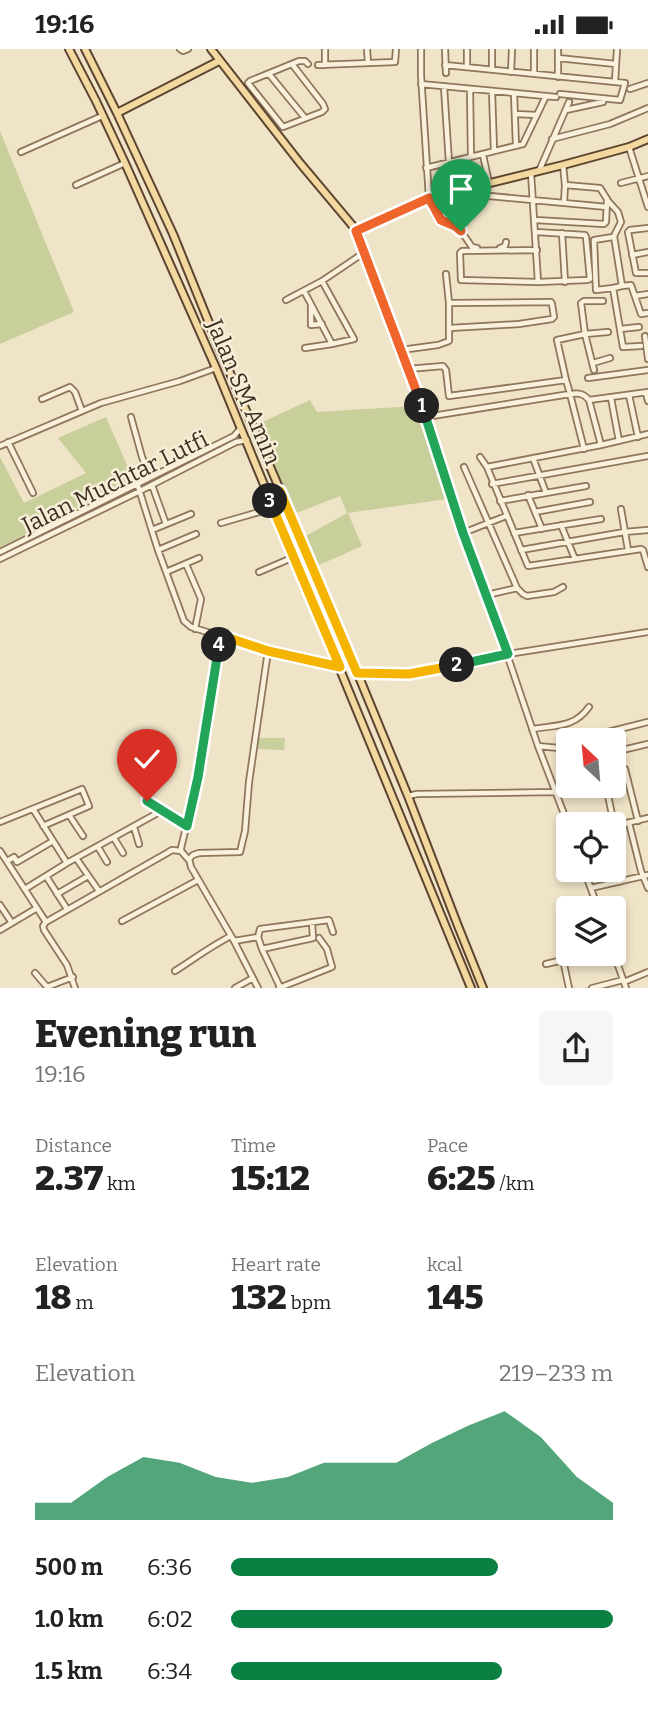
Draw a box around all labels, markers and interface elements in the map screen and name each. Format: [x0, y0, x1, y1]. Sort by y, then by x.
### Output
text: 19:16 [35, 9, 94, 40]
pin [431, 159, 491, 231]
icon: arrive [442, 170, 480, 208]
street label: Jalan SM Amin [200, 314, 287, 469]
pin: 1 [404, 389, 440, 423]
text: 1 [417, 394, 426, 417]
street label: Jalan Muchtar Lutfi [16, 425, 213, 540]
pin: 3 [252, 483, 288, 519]
text: 3 [264, 489, 275, 512]
pin: 4 [202, 627, 236, 663]
text: 4 [213, 633, 224, 656]
pin: 2 [440, 647, 475, 683]
text: 2 [451, 653, 462, 676]
north arrow [556, 728, 626, 798]
map controls [556, 728, 626, 966]
pin [117, 729, 177, 801]
icon: check [128, 740, 166, 778]
button: locate [556, 812, 626, 882]
button: layers [556, 896, 626, 966]
text: Evening run [35, 1011, 256, 1057]
button: share [539, 1011, 613, 1085]
text: 19:16 [35, 1060, 86, 1088]
text: Distance [35, 1134, 112, 1157]
text: Time [231, 1134, 276, 1157]
text: Pace [427, 1134, 468, 1157]
text: 2.37 [35, 1157, 103, 1199]
text: 15:12 [231, 1157, 310, 1199]
text: 6:25 [427, 1157, 496, 1199]
text: km [103, 1172, 136, 1195]
text: /km [496, 1172, 534, 1195]
text: Elevation [35, 1253, 118, 1276]
text: Heart rate [231, 1253, 321, 1276]
text: kcal [427, 1253, 462, 1276]
text: 18 [35, 1276, 72, 1318]
text: 132 [231, 1276, 287, 1318]
text: 145 [427, 1276, 484, 1318]
text: m [72, 1291, 94, 1314]
text: bpm [287, 1291, 331, 1314]
text: Elevation [35, 1359, 135, 1387]
text: 219–233 m [499, 1359, 613, 1387]
text: 500 m [35, 1553, 103, 1581]
text: 6:36 [147, 1553, 192, 1581]
text: 1.0 km [35, 1605, 104, 1633]
text: 6:02 [147, 1605, 193, 1633]
text: 1.5 km [35, 1657, 102, 1685]
text: 6:34 [147, 1657, 192, 1685]

